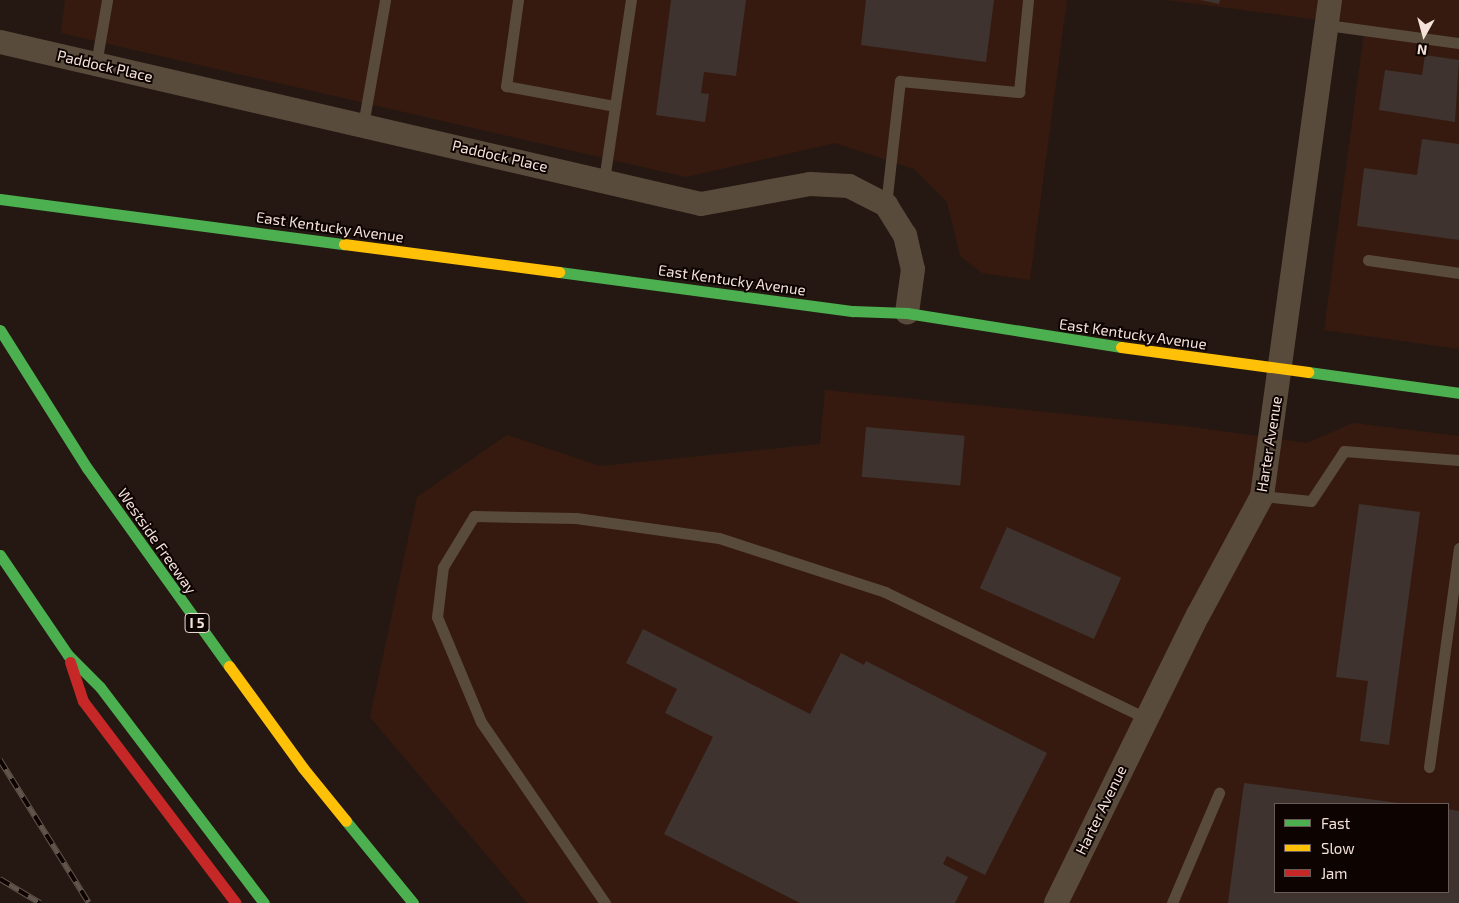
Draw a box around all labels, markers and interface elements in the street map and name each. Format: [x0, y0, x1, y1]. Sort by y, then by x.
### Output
north arrow [1399, 10, 1449, 60]
text: N [1416, 41, 1428, 59]
street label: Paddock Place [55, 46, 155, 86]
street label: Paddock Place [450, 136, 550, 176]
street label: East Kentucky Avenue [255, 208, 405, 246]
street label: East Kentucky Avenue [657, 261, 807, 299]
street label: East Kentucky Avenue [1058, 315, 1208, 353]
street label: Harter Avenue [1252, 394, 1286, 494]
street label: Westside Freeway [114, 485, 200, 597]
road number: I 5 [184, 612, 210, 634]
street label: Harter Avenue [1072, 762, 1130, 858]
legend [1274, 803, 1449, 893]
text: Fast [1321, 814, 1350, 832]
text: Slow [1321, 839, 1355, 857]
text: Jam [1321, 864, 1347, 882]

